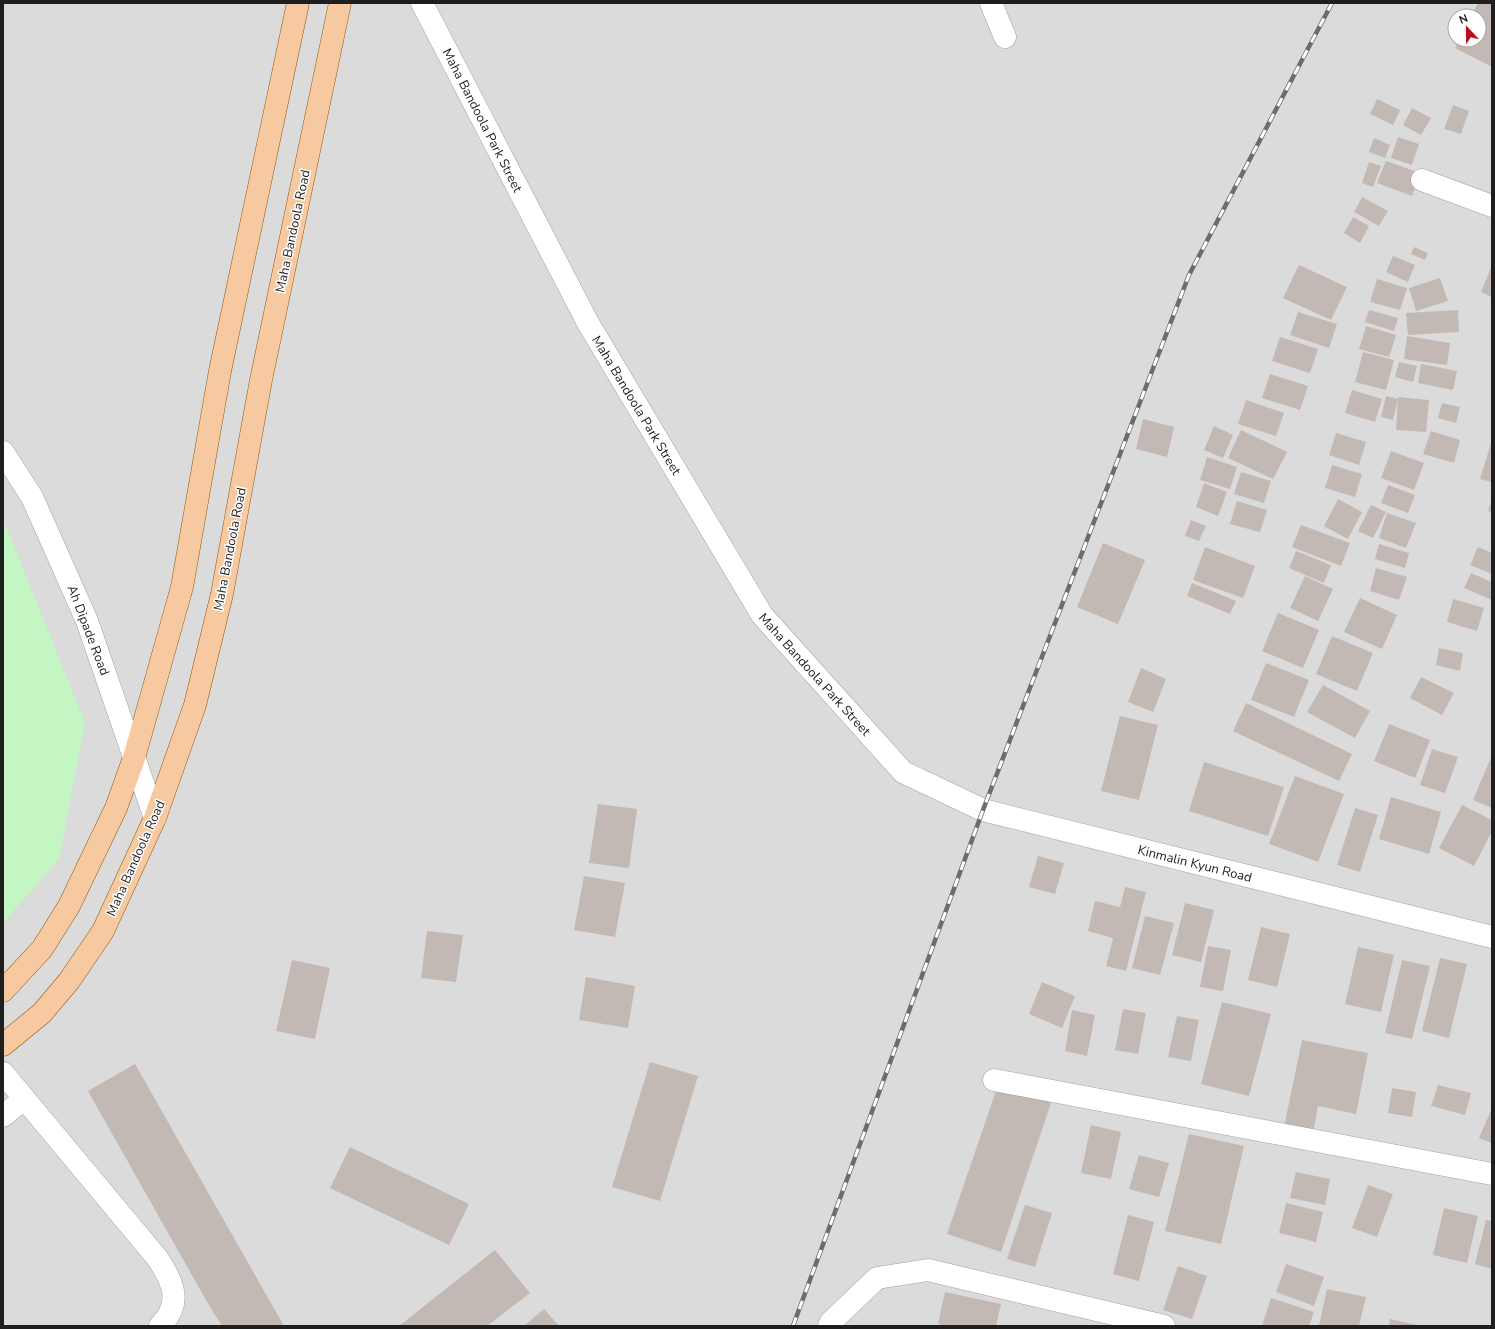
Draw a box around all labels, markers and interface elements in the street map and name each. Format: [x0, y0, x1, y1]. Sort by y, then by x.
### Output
north arrow [1447, 8, 1487, 48]
text: N [1457, 11, 1470, 28]
street label: Maha Bandoola Park Street [438, 45, 527, 196]
street label: Maha Bandoola Road [271, 168, 315, 294]
street label: Maha Bandoola Park Street [587, 332, 685, 479]
street label: Maha Bandoola Road [209, 486, 251, 612]
street label: Ah Dipade Road [63, 583, 114, 678]
street label: Maha Bandoola Park Street [754, 609, 875, 740]
street label: Maha Bandoola Road [102, 798, 170, 919]
street label: Kinmalin Kyun Road [1136, 841, 1254, 887]

